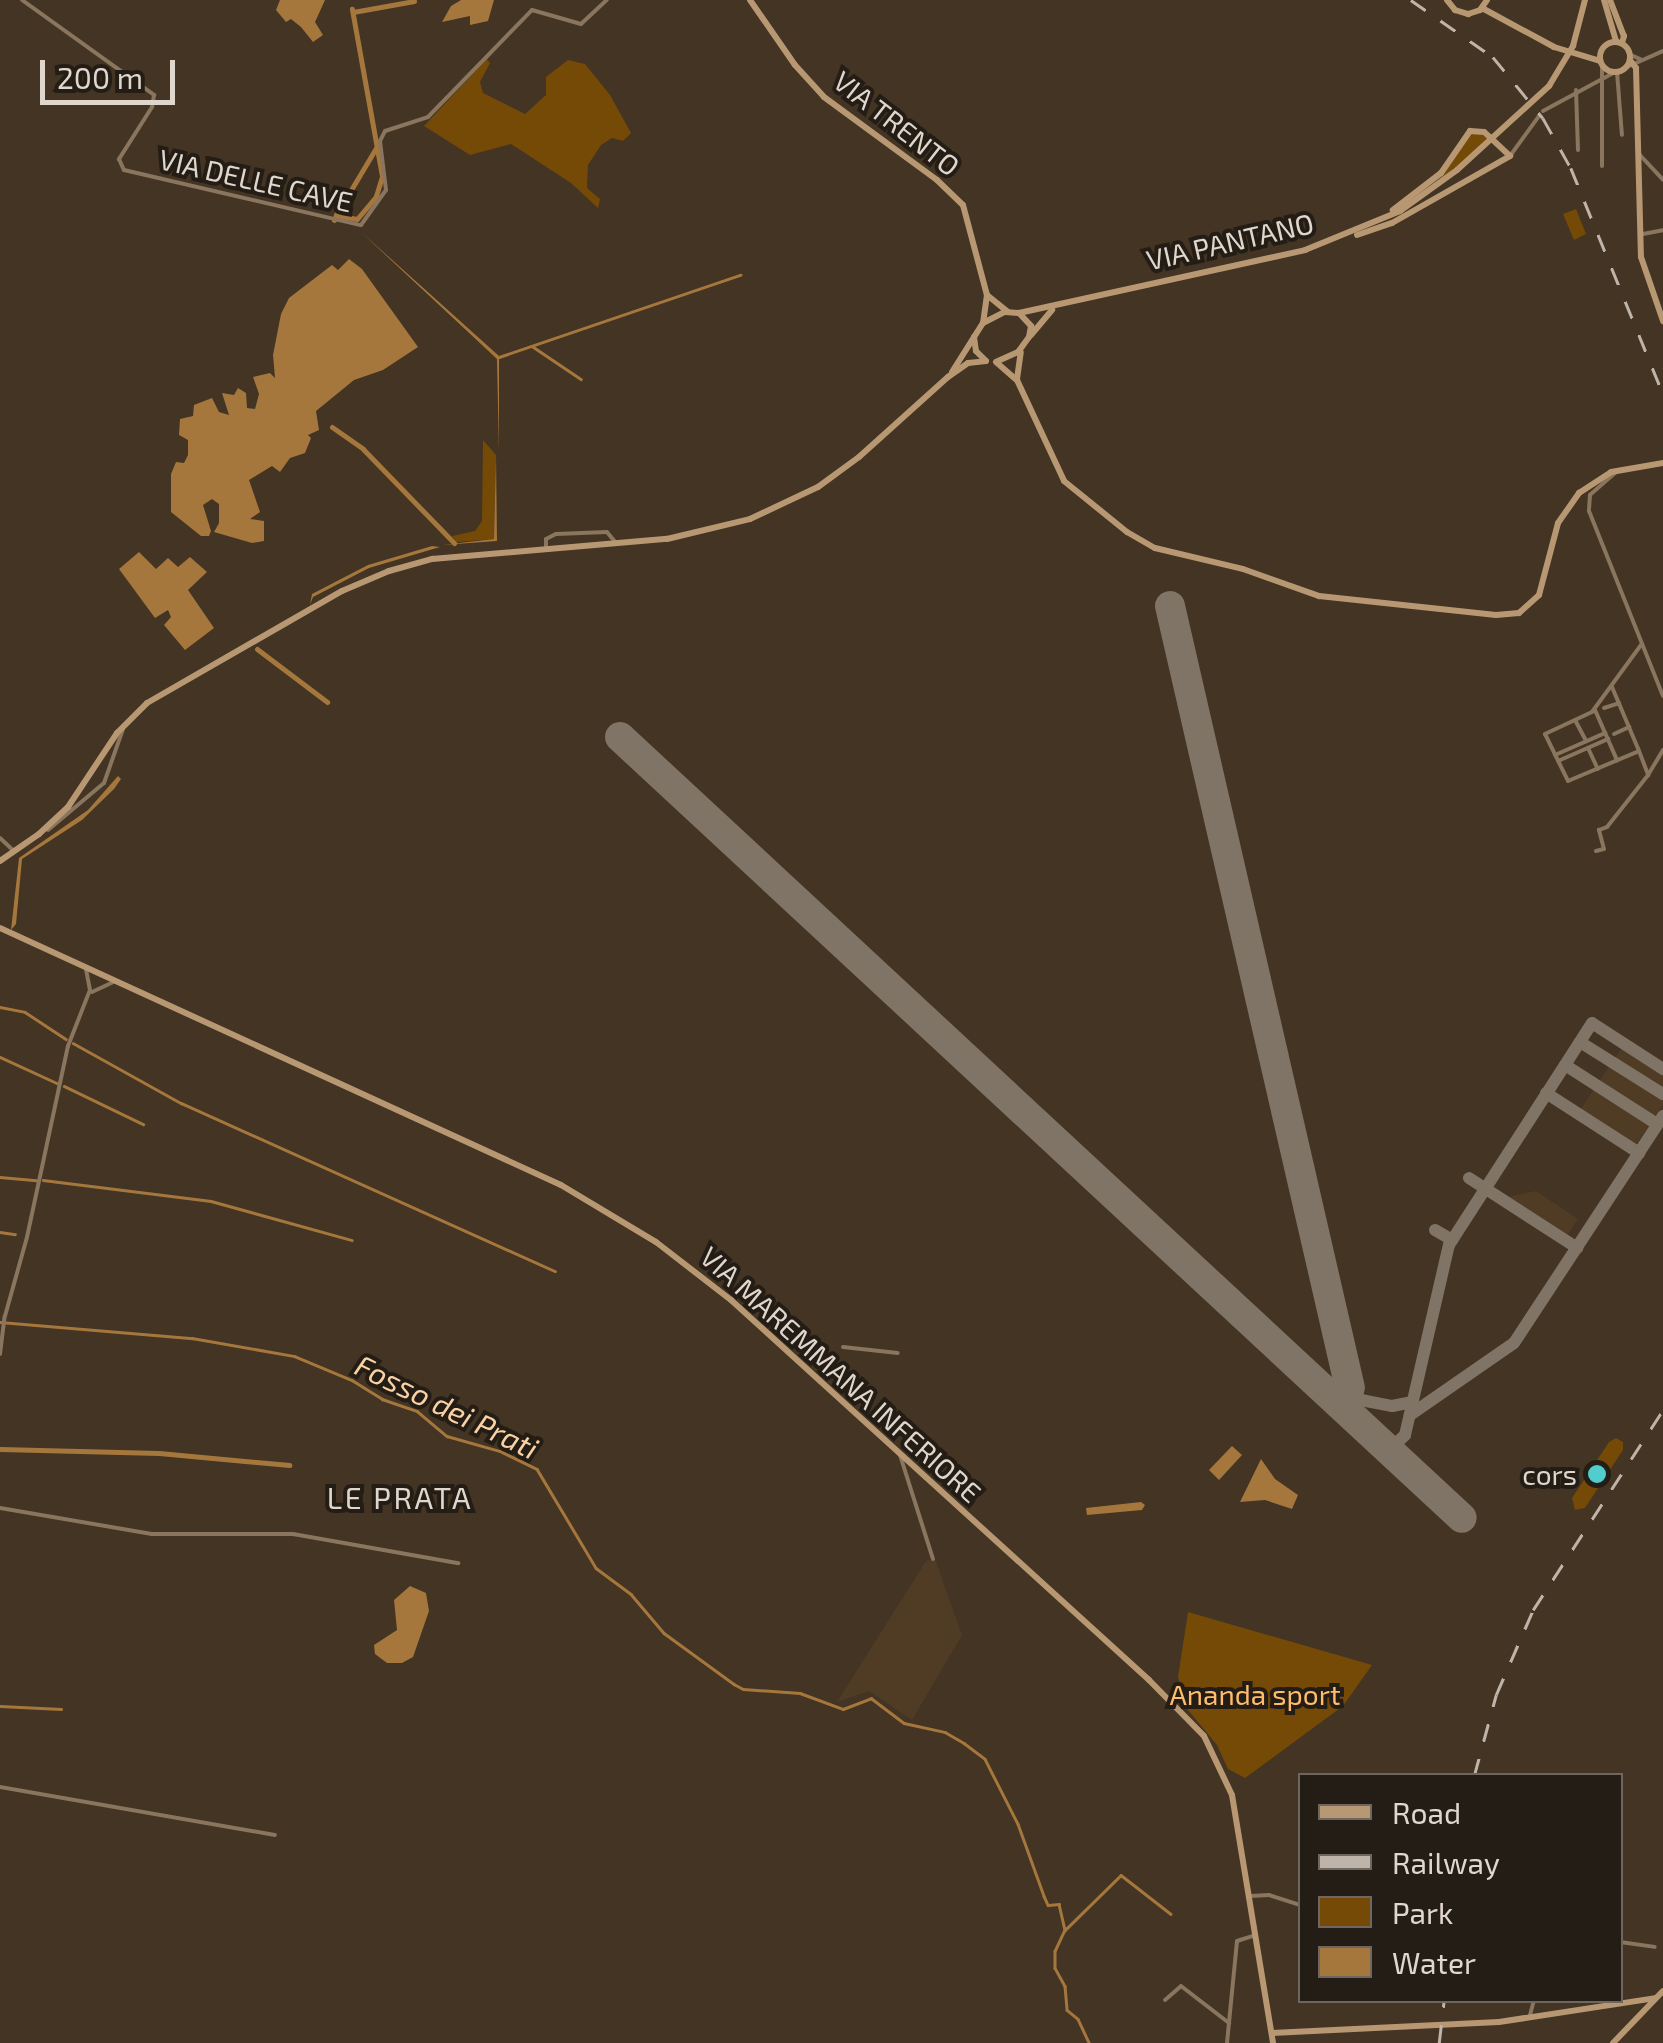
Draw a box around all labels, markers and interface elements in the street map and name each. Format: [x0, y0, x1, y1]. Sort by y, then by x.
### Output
scale bar [45, 40, 180, 102]
text: 200 m [57, 59, 143, 95]
street label: VIA TRENTO [827, 63, 967, 183]
street label: VIA DELLE CAVE [156, 141, 356, 219]
street label: VIA PANTANO [1143, 205, 1317, 277]
street label: VIA MAREMMANA INFERIORE [693, 1239, 989, 1509]
water label: Fosso dei Prati [350, 1346, 544, 1466]
place label: cors [1522, 1457, 1577, 1491]
marker: cors [1586, 1463, 1608, 1485]
district label: LE PRATA [327, 1479, 473, 1515]
park label: Ananda sport [1169, 1677, 1341, 1711]
legend [1298, 1773, 1623, 2003]
text: Road [1392, 1794, 1461, 1830]
text: Railway [1392, 1844, 1500, 1880]
text: Park [1392, 1894, 1453, 1930]
text: Water [1392, 1944, 1476, 1980]

